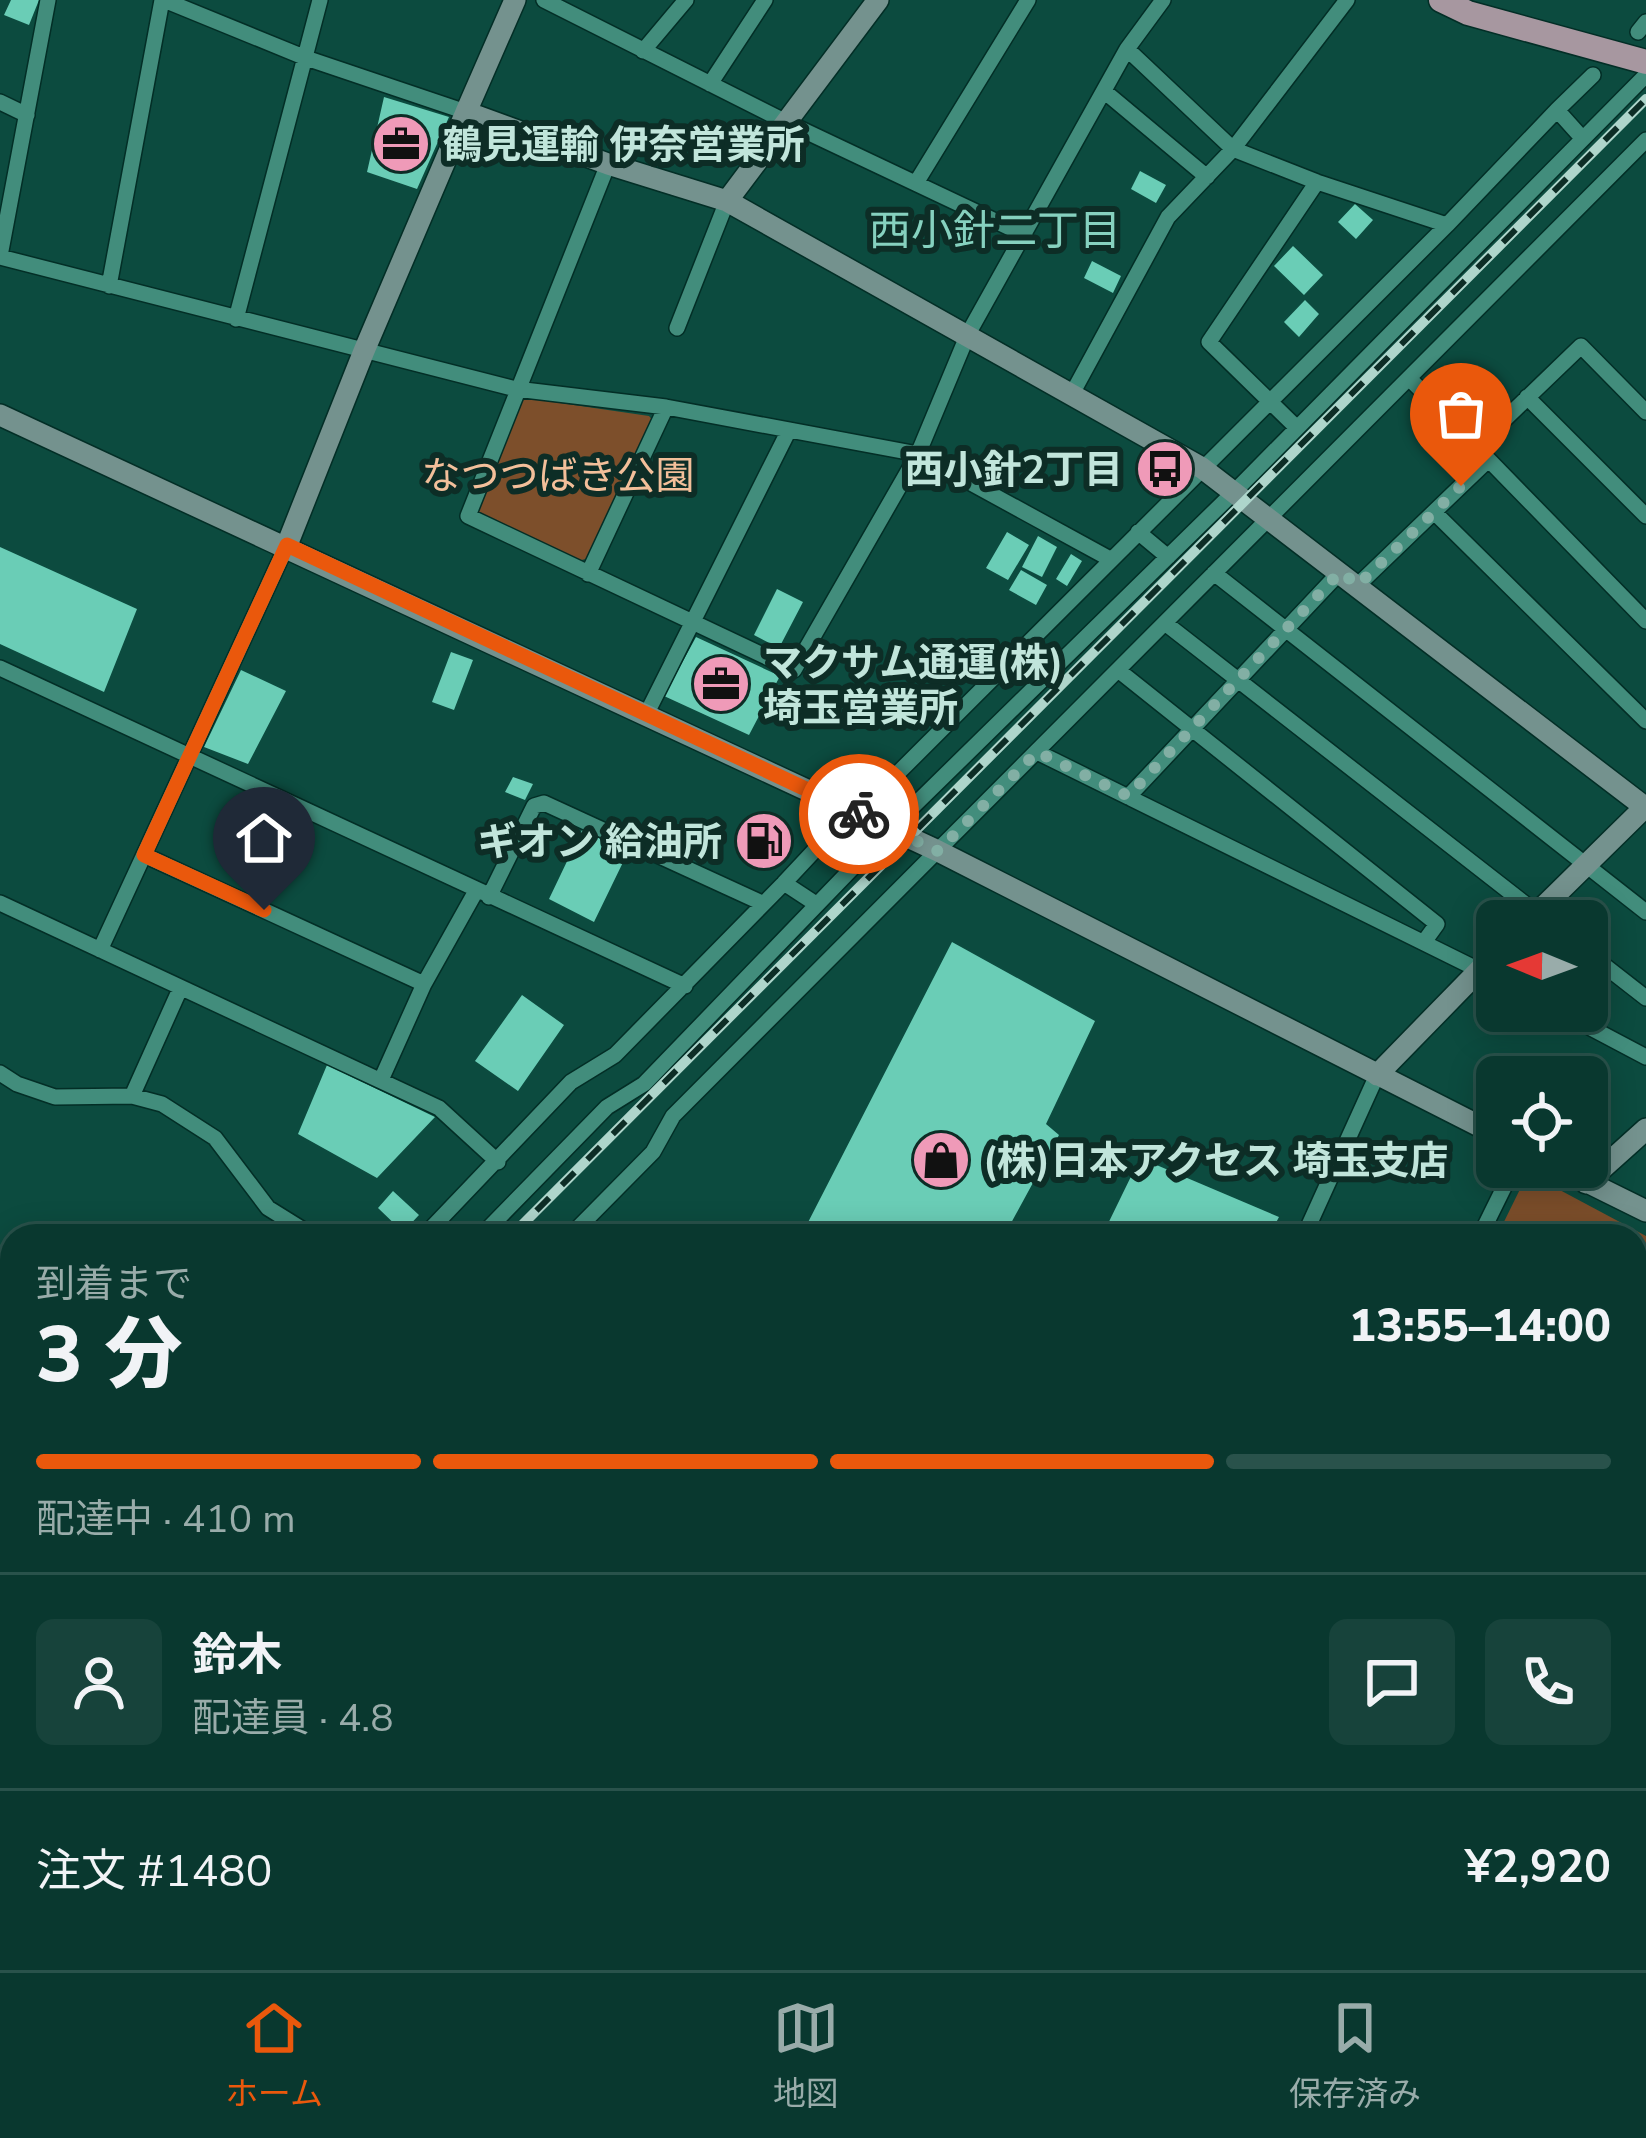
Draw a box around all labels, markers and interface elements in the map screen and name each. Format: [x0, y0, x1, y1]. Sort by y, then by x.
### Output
office icon: 鶴見運輸 伊奈営業所 [370, 113, 432, 175]
place label: 鶴見運輸 伊奈営業所 [443, 119, 805, 172]
district label: 西小針二丁目 [869, 203, 1121, 260]
pin [1410, 363, 1512, 486]
icon: bag [1428, 381, 1494, 447]
bus stop icon: 西小針2丁目 [1134, 438, 1196, 500]
place label: 西小針2丁目 [905, 444, 1123, 497]
park label: なつつばき公園 [421, 450, 695, 503]
place label: マクサム通運(株) 埼玉営業所 [763, 637, 1063, 735]
office icon: マクサム通運(株) 埼玉営業所 [690, 653, 752, 715]
courier [799, 754, 919, 874]
icon: bike [826, 781, 892, 847]
pin [213, 787, 315, 910]
icon: home [231, 805, 297, 871]
fuel station icon: ギオン 給油所 [733, 810, 795, 872]
place label: ギオン 給油所 [477, 816, 722, 869]
north arrow [1476, 900, 1608, 1032]
map controls [1476, 900, 1608, 1188]
button: locate [1476, 1056, 1608, 1188]
shop icon: (株)日本アクセス 埼玉支店 [910, 1129, 972, 1191]
place label: (株)日本アクセス 埼玉支店 [983, 1135, 1449, 1188]
text: 到着まで [36, 1258, 192, 1311]
text: 13:55–14:00 [1349, 1296, 1611, 1357]
text: 3 分 [36, 1302, 182, 1409]
text: 配達中 · 410 m [36, 1493, 296, 1546]
button: person [36, 1619, 162, 1745]
button: chat [1329, 1619, 1455, 1745]
button: phone [1485, 1619, 1611, 1745]
text: 鈴木 [192, 1625, 282, 1686]
text: 配達員 · 4.8 [192, 1692, 394, 1745]
text: ¥2,920 [1465, 1837, 1611, 1898]
text: 注文 #1480 [36, 1841, 273, 1902]
tab: ホーム [225, 1995, 323, 2117]
tab: 地図 [773, 1995, 839, 2117]
tab: 保存済み [1289, 1995, 1421, 2117]

